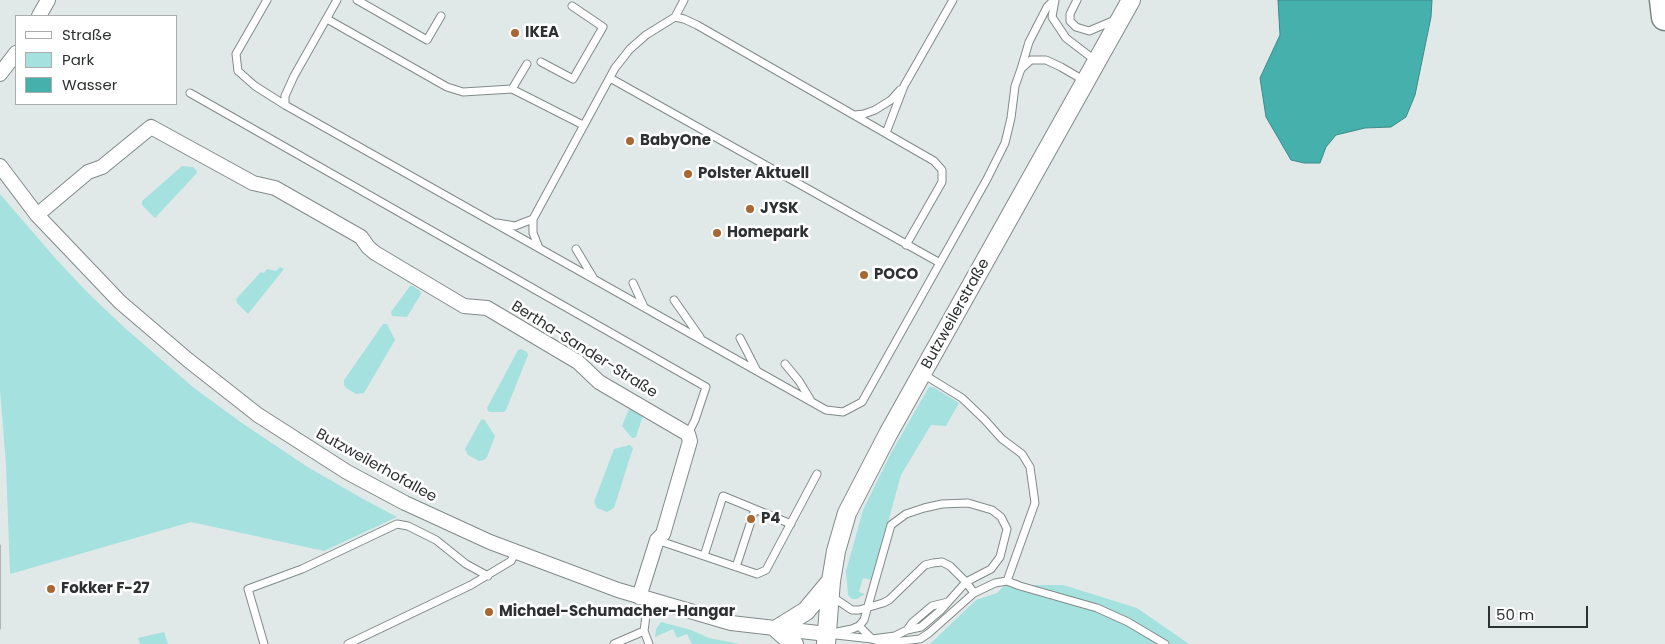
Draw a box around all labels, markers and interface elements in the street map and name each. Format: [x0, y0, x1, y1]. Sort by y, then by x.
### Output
legend [15, 15, 178, 105]
text: Straße [62, 24, 112, 45]
place label: IKEA [525, 24, 559, 42]
marker: IKEA [509, 27, 521, 39]
text: Park [62, 49, 94, 70]
text: Wasser [62, 74, 117, 95]
place label: BabyOne [640, 132, 711, 150]
marker: BabyOne [624, 135, 636, 147]
place label: Polster Aktuell [698, 165, 809, 183]
marker: Polster Aktuell [682, 168, 694, 180]
place label: JYSK [760, 200, 798, 218]
marker: JYSK [744, 203, 756, 215]
place label: Homepark [727, 224, 809, 242]
marker: Homepark [711, 227, 723, 239]
street label: Butzweilerstraße [918, 256, 994, 372]
place label: POCO [874, 266, 918, 284]
marker: POCO [858, 269, 870, 281]
street label: Bertha-Sander-Straße [508, 298, 660, 402]
street label: Butzweilerhofallee [313, 425, 439, 507]
place label: P4 [761, 510, 781, 528]
marker: P4 [745, 513, 757, 525]
place label: Fokker F-27 [61, 580, 150, 598]
marker: Fokker F-27 [45, 583, 57, 595]
scale bar [1490, 596, 1590, 628]
place label: Michael-Schumacher-Hangar [499, 603, 735, 621]
text: 50 m [1496, 604, 1534, 625]
marker: Michael-Schumacher-Hangar [483, 606, 495, 618]

